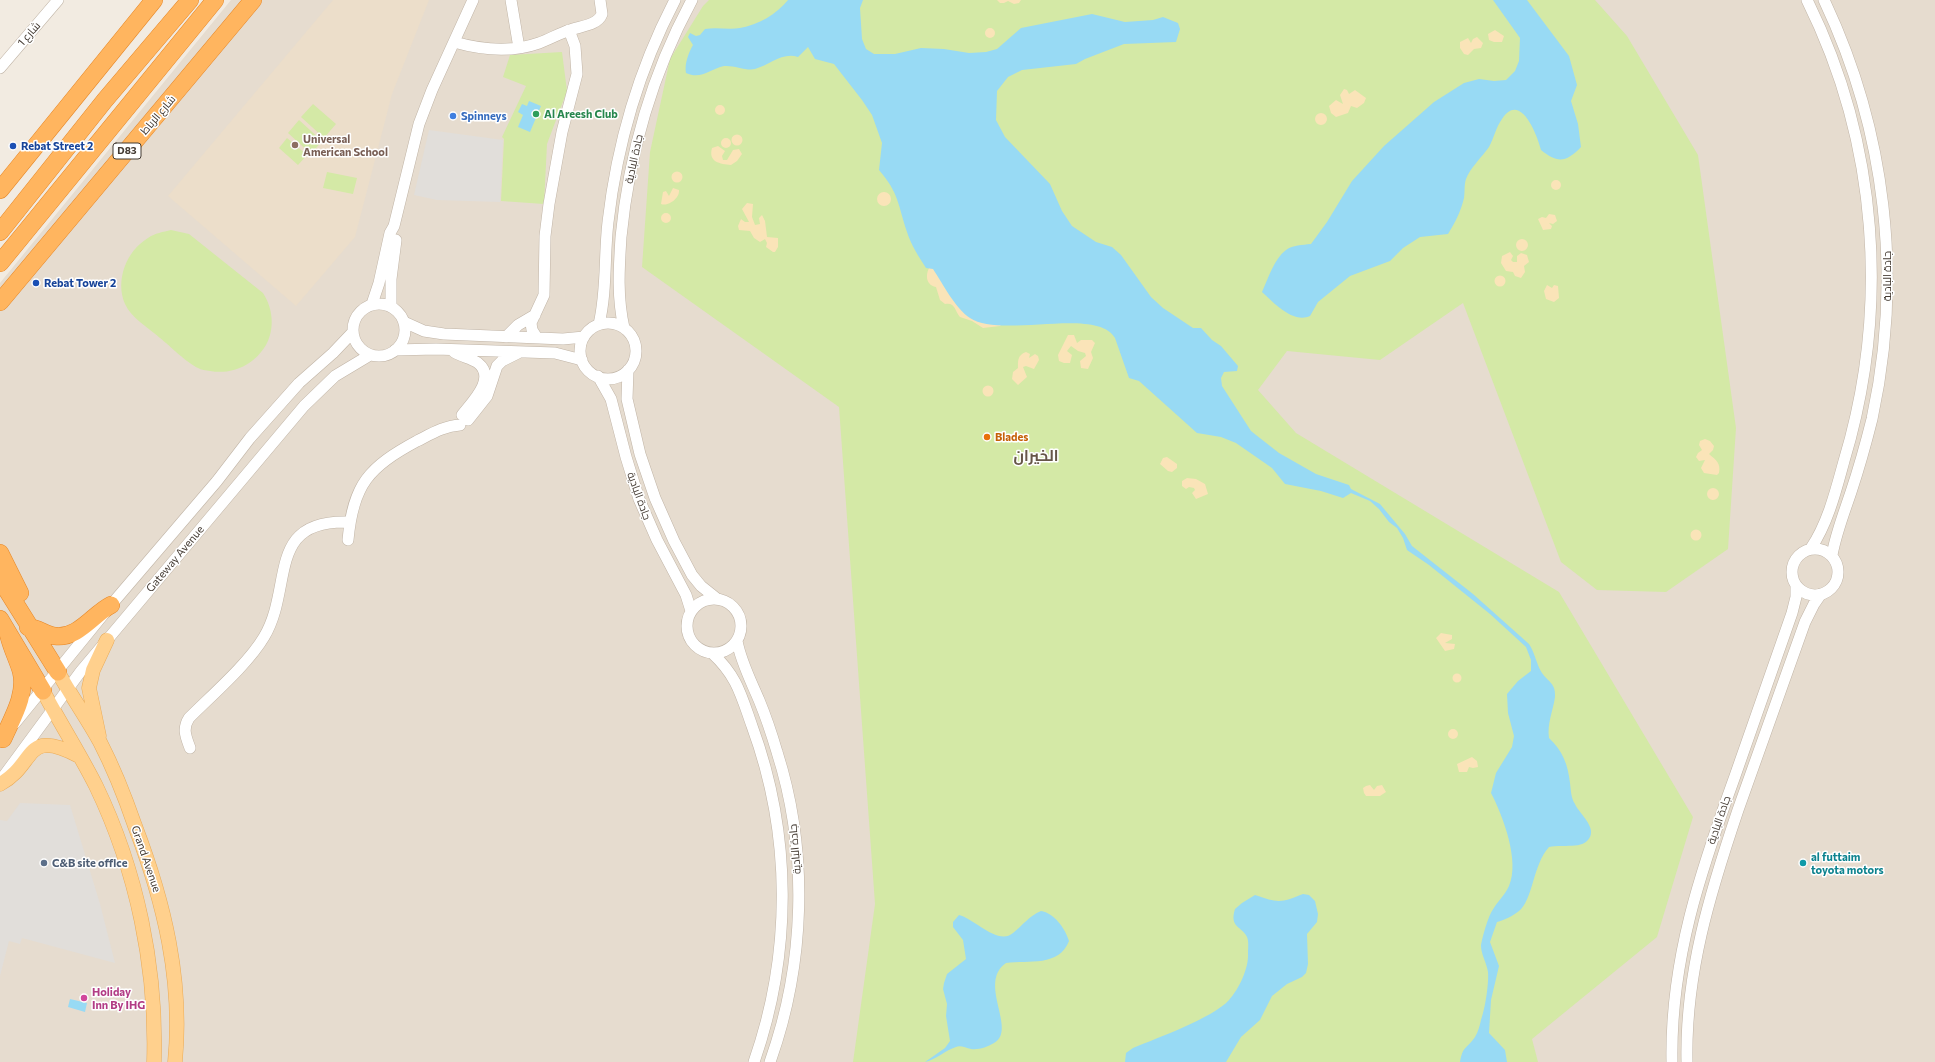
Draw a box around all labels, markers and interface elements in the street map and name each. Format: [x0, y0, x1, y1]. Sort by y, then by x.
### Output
street label: شارع 1 [15, 19, 43, 49]
street label: شارع الرباط [138, 93, 178, 137]
place label: Al Areesh Club [544, 107, 618, 121]
place label: Spinneys [461, 109, 507, 123]
marker: Al Areesh Club [531, 109, 541, 119]
marker: Spinneys [448, 111, 458, 121]
place label: Universal American School [303, 132, 388, 158]
street label: جادة البادية [622, 133, 646, 185]
place label: Rebat Street 2 [21, 139, 93, 153]
marker: Universal American School [290, 140, 300, 150]
marker: Rebat Street 2 [8, 141, 18, 151]
road number: D83 [113, 143, 141, 159]
street label: جادة البادية [1880, 251, 1894, 301]
place label: Rebat Tower 2 [44, 276, 116, 290]
marker: Rebat Tower 2 [31, 278, 41, 288]
place label: Blades [995, 430, 1028, 444]
marker: Blades [982, 432, 992, 442]
district label: الخيران [1014, 447, 1058, 465]
street label: جادة البادية [624, 470, 654, 522]
street label: Gateway Avenue [143, 523, 207, 595]
street label: جادة البادية [1705, 794, 1733, 846]
street label: جادة البادية [786, 823, 804, 875]
street label: Grand Avenue [128, 824, 164, 894]
place label: al futtaim toyota motors [1811, 850, 1884, 876]
place label: C&B site office [52, 856, 127, 870]
marker: C&B site office [39, 858, 49, 868]
marker: al futtaim toyota motors [1798, 858, 1808, 868]
place label: Holiday Inn By IHG [92, 985, 145, 1011]
marker: Holiday Inn By IHG [79, 993, 89, 1003]

